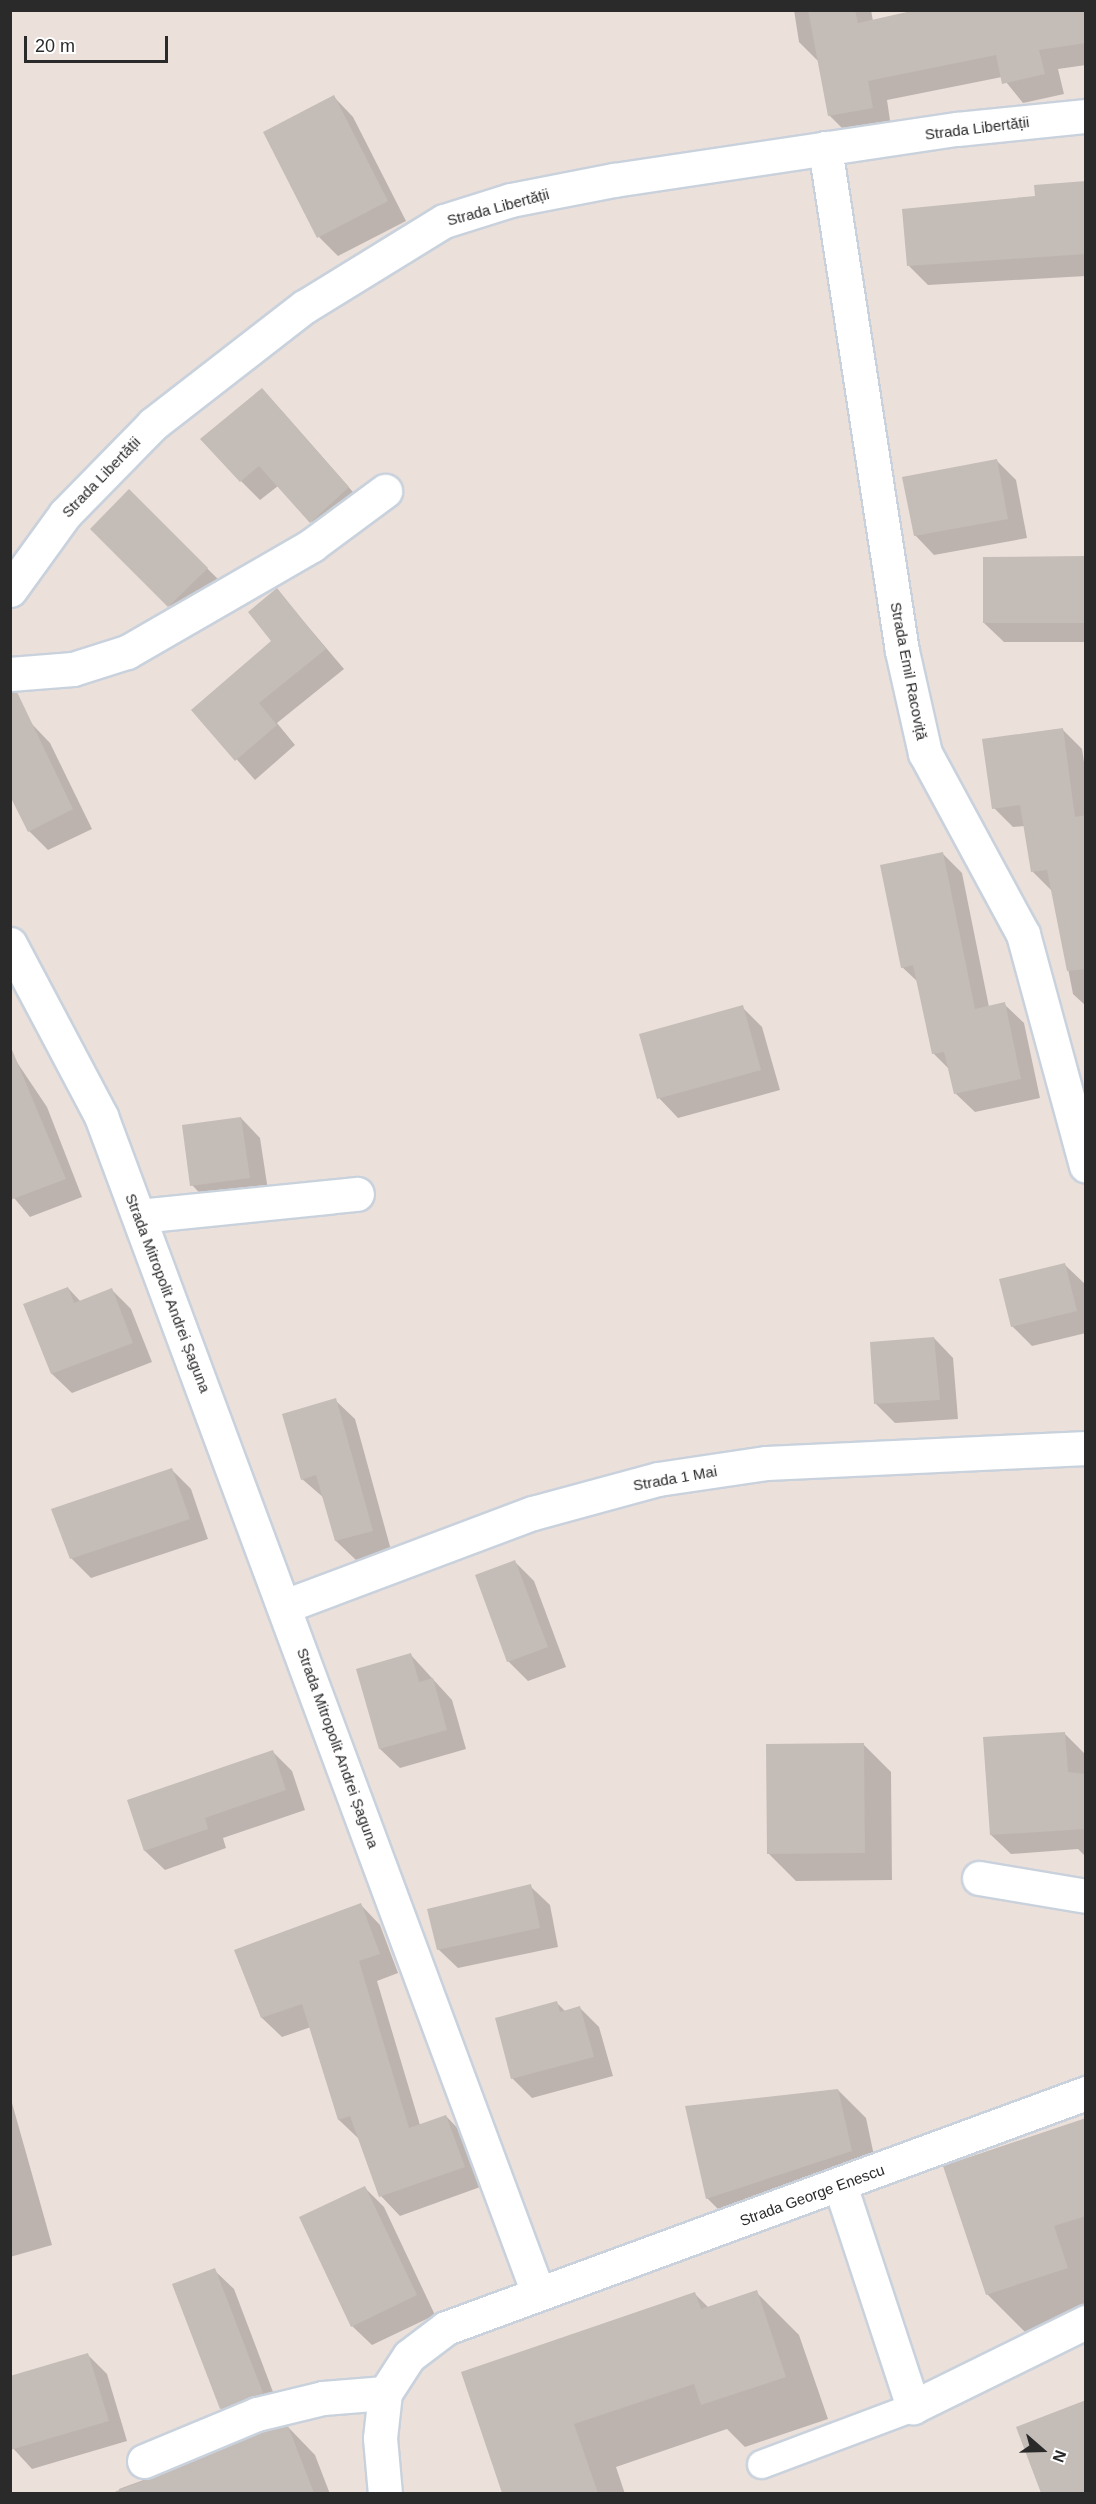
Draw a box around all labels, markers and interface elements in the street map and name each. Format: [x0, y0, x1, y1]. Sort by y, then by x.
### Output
scale bar [27, 24, 171, 62]
text: 20 m [35, 36, 75, 56]
street label: Strada Libertății [924, 113, 1030, 143]
street label: Strada Libertății [445, 185, 551, 229]
street label: Strada Libertății [58, 433, 144, 521]
street label: Strada Emil Racoviță [887, 601, 931, 741]
street label: Strada Mitropolit Andrei Șaguna [121, 1191, 215, 1395]
street label: Strada 1 Mai [632, 1462, 718, 1494]
street label: Strada Mitropolit Andrei Șaguna [293, 1645, 383, 1851]
street label: Strada George Enescu [737, 2160, 887, 2230]
north arrow [1012, 2420, 1072, 2480]
text: N [1049, 2448, 1069, 2465]

